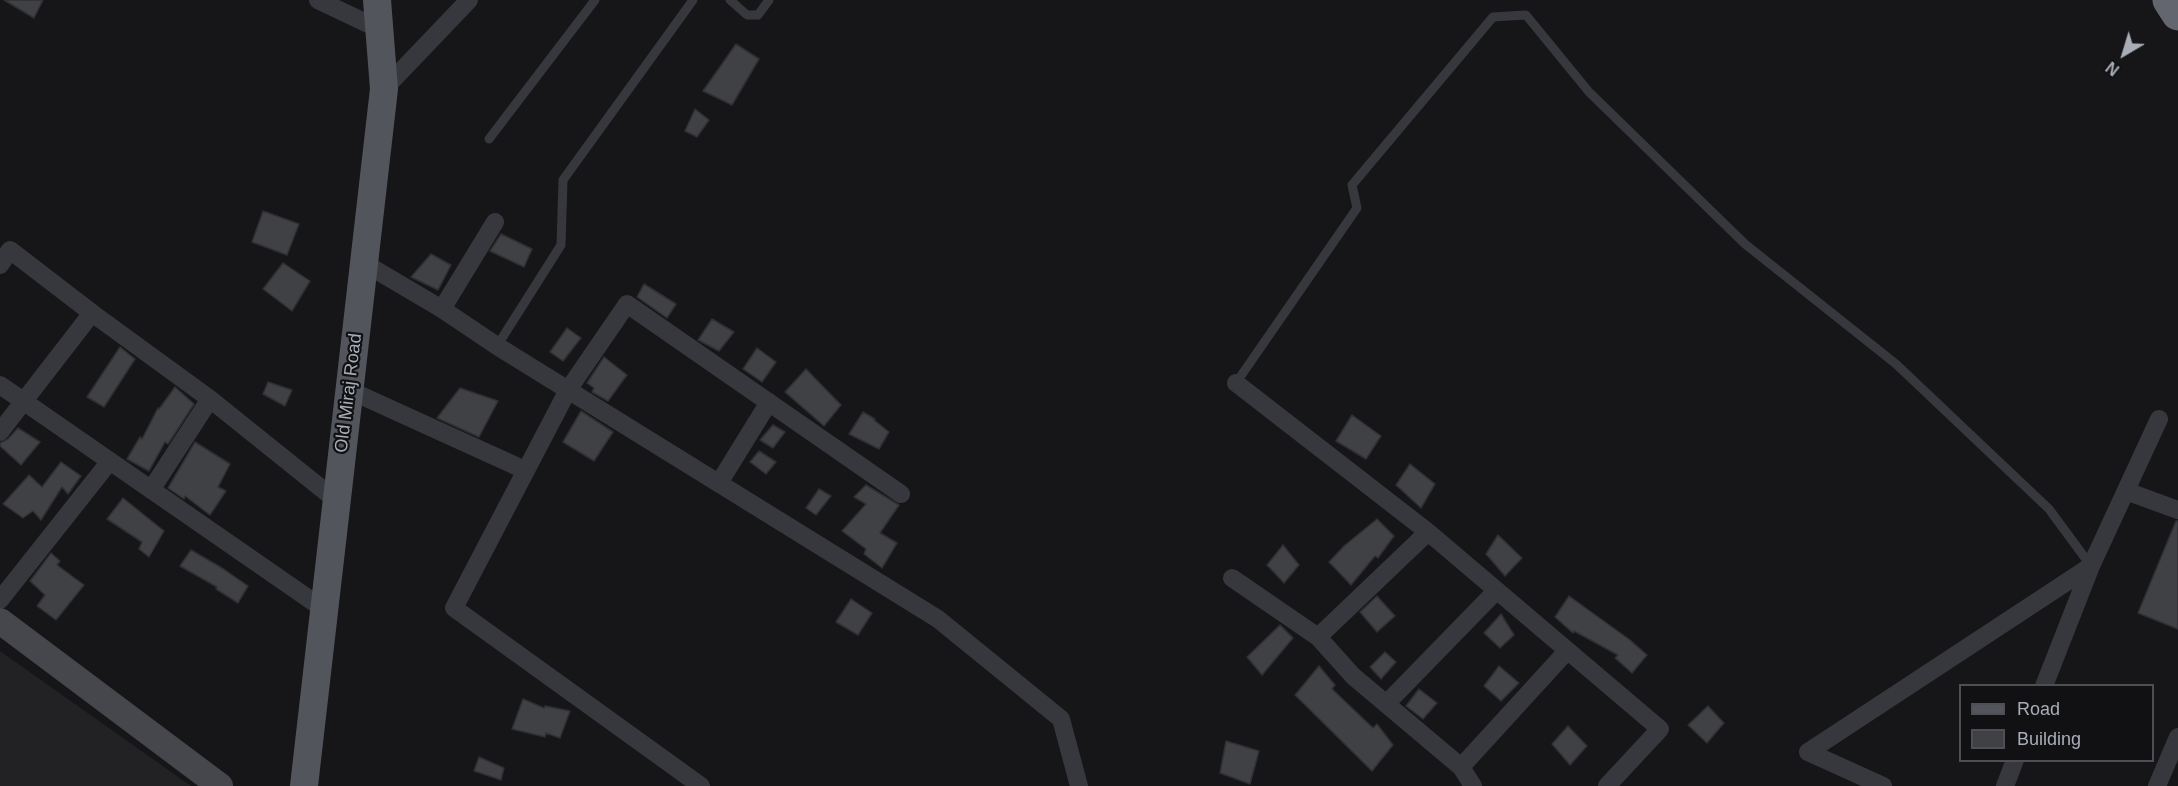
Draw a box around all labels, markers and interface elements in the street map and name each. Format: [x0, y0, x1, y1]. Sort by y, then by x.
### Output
north arrow [2094, 24, 2154, 84]
text: N [2103, 58, 2122, 79]
street label: Old Miraj Road [331, 332, 367, 454]
legend [1959, 684, 2154, 762]
text: Road [2017, 699, 2060, 719]
text: Building [2017, 729, 2081, 749]

